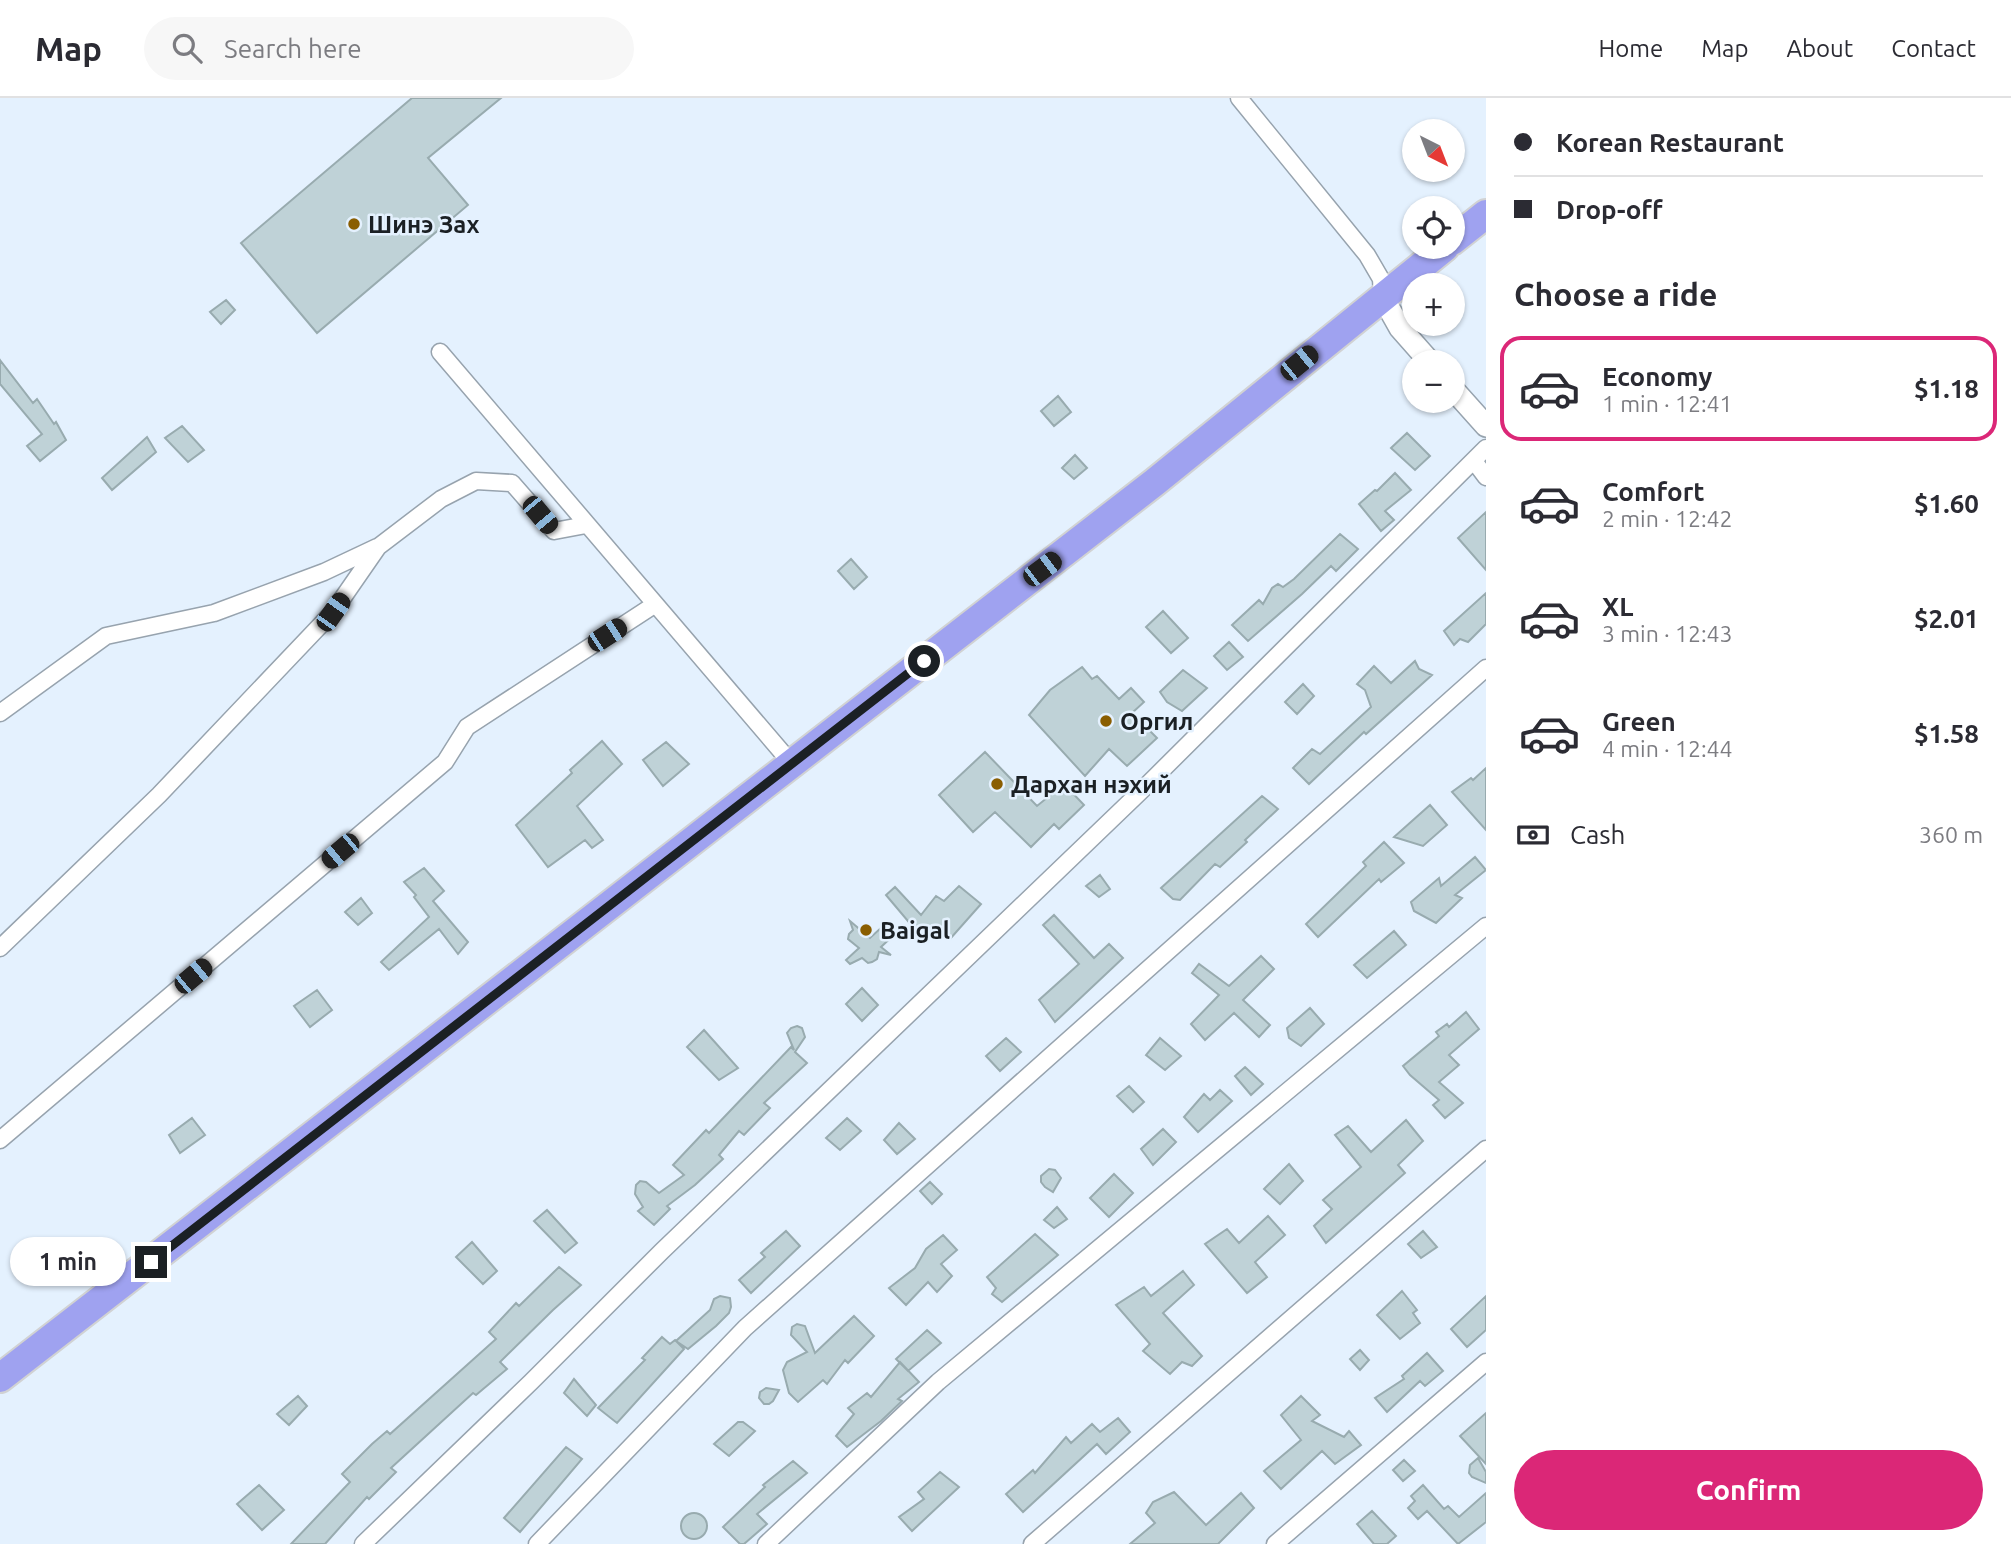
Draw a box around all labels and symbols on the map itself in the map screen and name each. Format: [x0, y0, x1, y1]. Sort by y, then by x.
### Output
north arrow [1402, 119, 1465, 182]
place label: Шинэ Зах [368, 211, 479, 238]
marker: Шинэ Зах [346, 216, 362, 232]
car [1277, 342, 1322, 384]
car [519, 492, 562, 538]
car [1019, 548, 1066, 590]
car [313, 589, 354, 635]
car [584, 615, 631, 655]
route start [908, 645, 940, 677]
place label: Оргил [1120, 708, 1193, 735]
marker: Оргил [1098, 713, 1114, 729]
place label: Дархан нэхий [1011, 771, 1172, 798]
marker: Дархан нэхий [989, 776, 1005, 792]
car [318, 829, 363, 873]
place label: Baigal [880, 917, 950, 944]
marker: Baigal [858, 922, 874, 938]
car [171, 954, 216, 998]
callout: 1 min [11, 1238, 127, 1286]
route end [135, 1246, 167, 1278]

